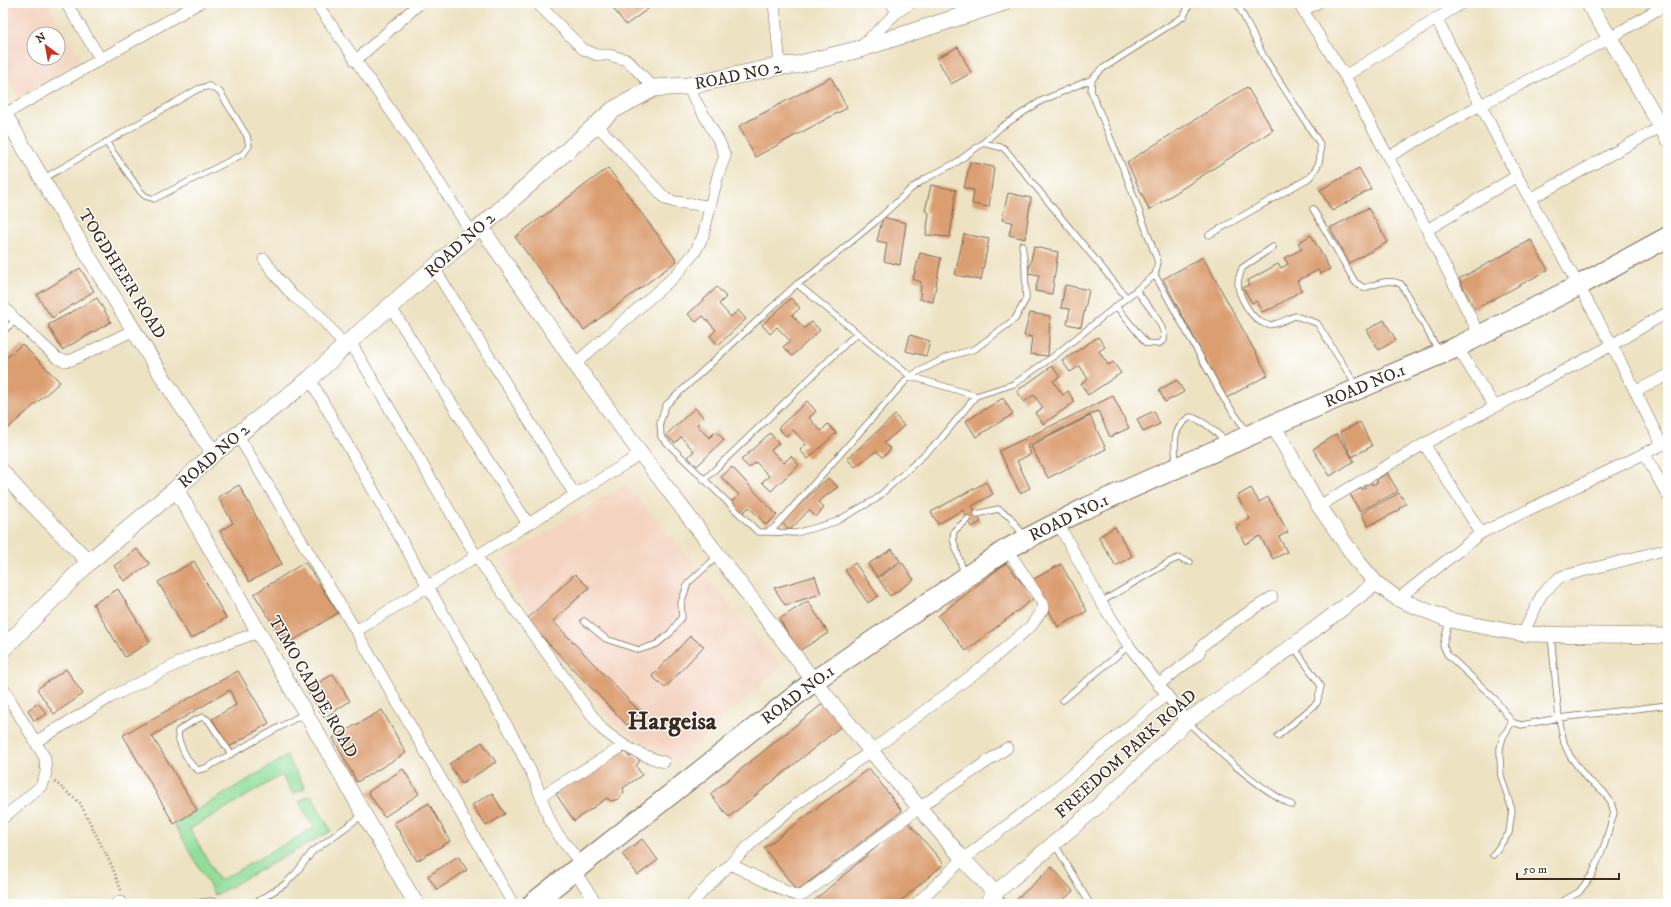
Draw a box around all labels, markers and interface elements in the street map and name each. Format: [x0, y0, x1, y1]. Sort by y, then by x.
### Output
north arrow [26, 26, 66, 66]
text: N [34, 30, 49, 47]
street label: ROAD NO 2 [693, 57, 784, 95]
street label: TOGDHEER ROAD [73, 205, 171, 343]
street label: ROAD NO 2 [420, 207, 501, 283]
street label: ROAD NO.1 [1321, 359, 1409, 413]
street label: ROAD NO 2 [174, 418, 255, 493]
street label: ROAD NO.1 [1025, 489, 1113, 547]
street label: TIMO CADDE ROAD [263, 612, 363, 762]
street label: ROAD NO.1 [757, 660, 839, 730]
street label: FREEDOM PARK ROAD [1051, 685, 1201, 823]
district label: Hargeisa [628, 706, 717, 737]
scale bar [1517, 855, 1619, 881]
text: 50 m [1523, 862, 1547, 877]

